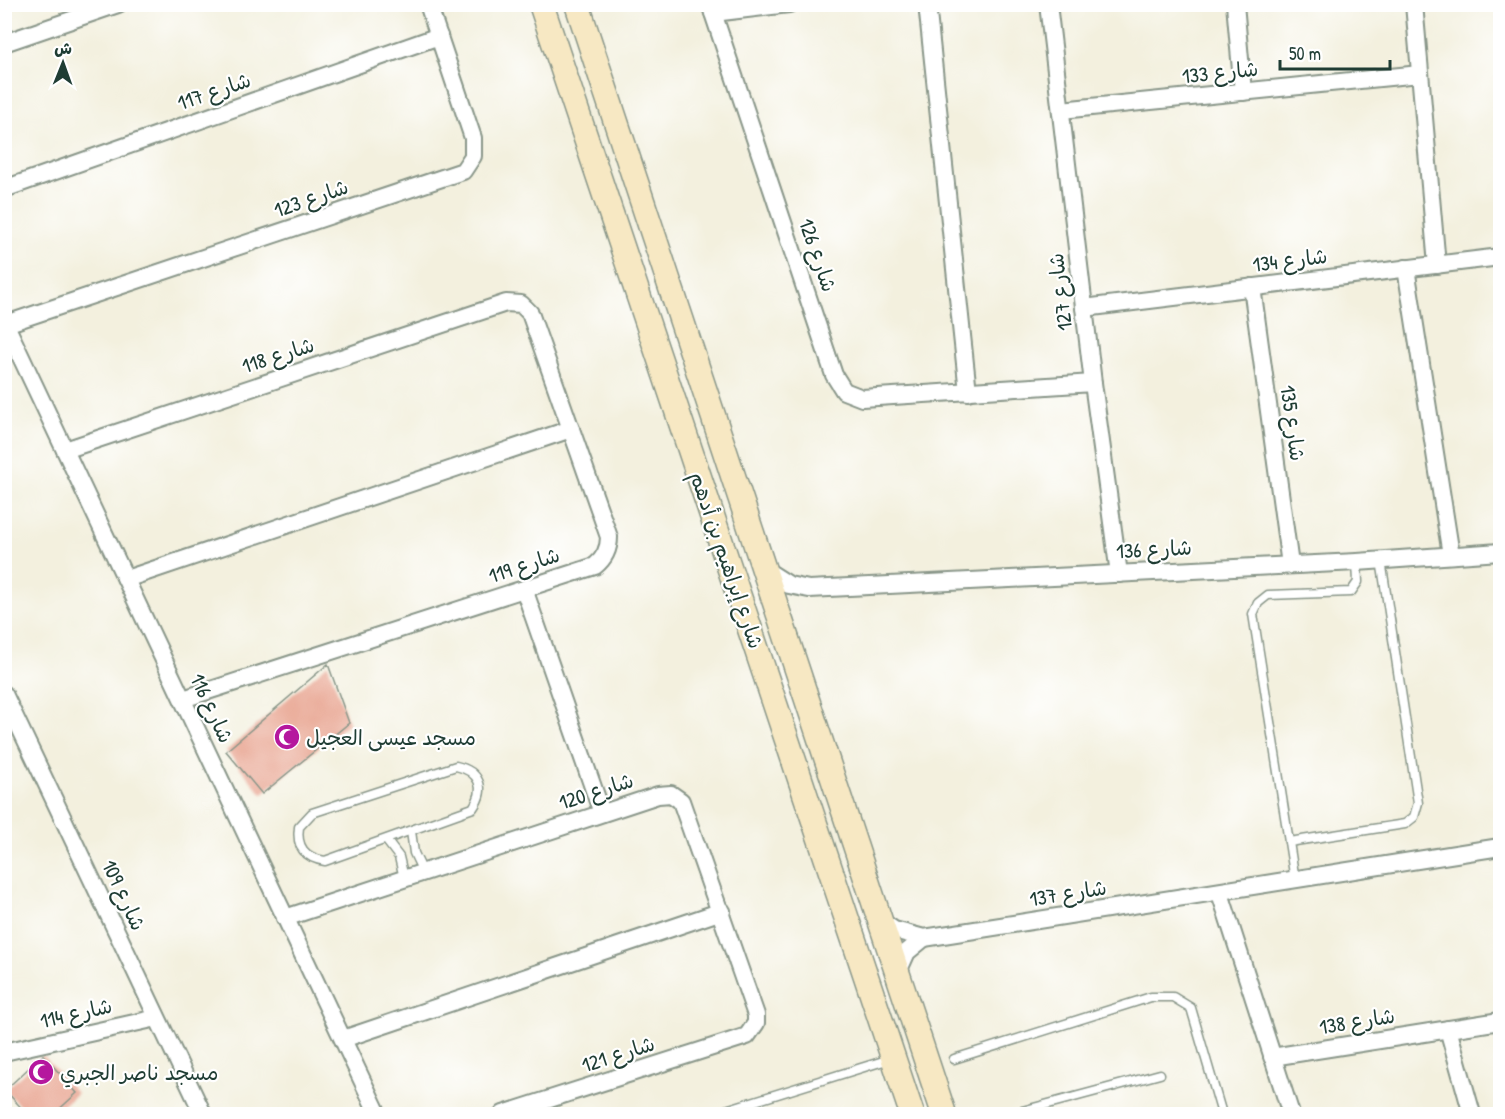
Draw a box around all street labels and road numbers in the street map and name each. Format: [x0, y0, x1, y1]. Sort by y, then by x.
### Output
street label: شارع 133 [1180, 54, 1260, 91]
street label: شارع 117 [173, 65, 255, 118]
street label: شارع 123 [270, 172, 353, 225]
street label: شارع 126 [791, 214, 844, 296]
street label: شارع 134 [1251, 241, 1329, 280]
street label: شارع 127 [1041, 251, 1080, 333]
street label: شارع 118 [238, 330, 318, 381]
street label: شارع 135 [1272, 383, 1313, 463]
street label: شارع إبراهيم بن أدهم [681, 467, 771, 653]
street label: شارع 136 [1115, 533, 1193, 566]
street label: شارع 119 [485, 540, 564, 591]
street label: شارع 116 [182, 668, 241, 748]
street label: شارع 120 [555, 765, 637, 818]
street label: شارع 109 [94, 855, 153, 936]
street label: شارع 137 [1027, 873, 1109, 914]
street label: شارع 114 [37, 991, 115, 1036]
street label: شارع 138 [1317, 1001, 1397, 1042]
street label: شارع 121 [578, 1029, 659, 1080]

